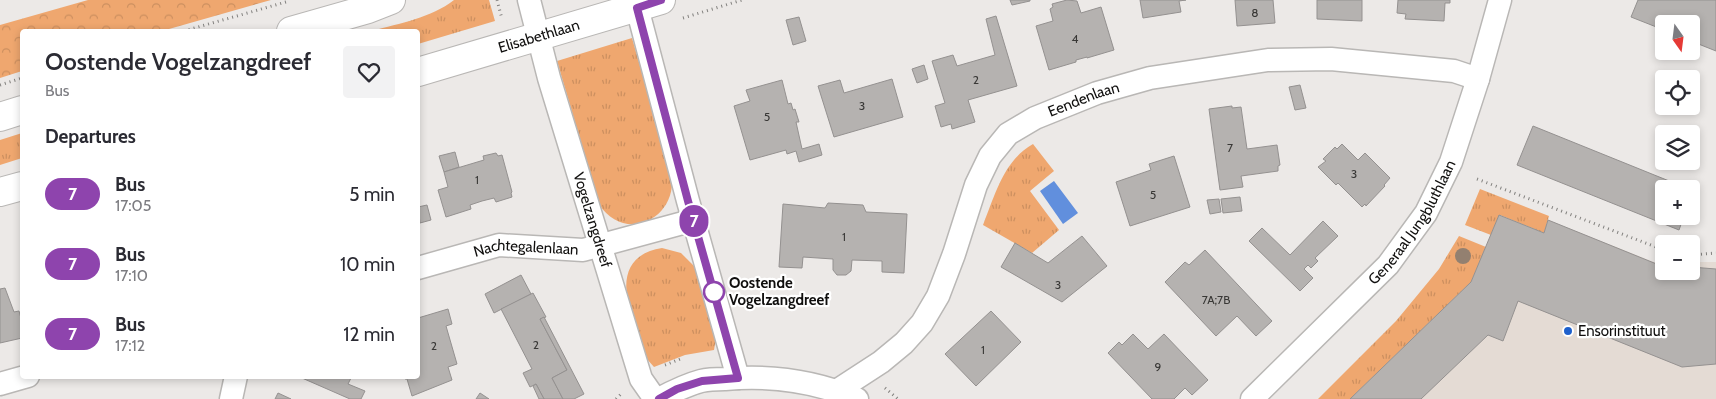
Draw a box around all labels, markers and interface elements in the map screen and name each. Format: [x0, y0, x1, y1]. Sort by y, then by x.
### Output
house number: 8 [1251, 5, 1259, 20]
north arrow [1655, 15, 1700, 60]
map controls [1655, 15, 1700, 280]
street label: Elisabethlaan [496, 16, 582, 57]
house number: 4 [1072, 31, 1079, 46]
button: heart [343, 46, 395, 98]
text: Oostende Vogelzangdreef [45, 47, 311, 76]
button: locate [1655, 70, 1700, 115]
house number: 2 [973, 72, 979, 87]
street label: Eendenlaan [1045, 78, 1121, 121]
text: Bus [45, 81, 69, 100]
house number: 3 [859, 98, 865, 113]
house number: 5 [764, 109, 770, 124]
text: Departures [45, 125, 136, 148]
button: layers [1655, 125, 1700, 170]
house number: 7 [1227, 140, 1233, 155]
street label: Generaal Jungbluthlaan [1364, 157, 1460, 288]
house number: 3 [1351, 166, 1357, 181]
street label: Vogelzangdreef [569, 170, 615, 270]
house number: 1 [475, 172, 479, 187]
text: Bus [115, 173, 145, 196]
button: + [1655, 180, 1700, 225]
text: 7 [68, 183, 77, 205]
text: 5 min [349, 183, 395, 206]
house number: 5 [1150, 187, 1156, 202]
text: 17:05 [115, 196, 151, 215]
line badge: 7 [678, 205, 710, 237]
text: 7 [689, 210, 699, 232]
house number: 1 [842, 229, 846, 244]
button: − [1655, 235, 1700, 280]
street label: Nachtegalenlaan [471, 236, 579, 261]
text: Bus [115, 243, 145, 266]
text: 7 [68, 253, 77, 275]
text: 10 min [340, 253, 395, 276]
text: 17:10 [115, 266, 148, 285]
place label: Oostende Vogelzangdreef [729, 274, 829, 309]
house number: 3 [1055, 277, 1061, 292]
marker: Oostende Vogelzangdreef [703, 281, 725, 303]
house number: 7A;7B [1202, 292, 1230, 307]
text: Bus [115, 313, 145, 336]
place label: Ensorinstituut [1578, 322, 1666, 340]
text: 7 [68, 323, 77, 345]
text: 12 min [343, 323, 395, 346]
marker: Ensorinstituut [1562, 325, 1574, 337]
text: 17:12 [115, 336, 145, 355]
house number: 2 [533, 337, 539, 352]
house number: 2 [431, 338, 437, 353]
house number: 1 [981, 342, 985, 357]
house number: 9 [1155, 359, 1162, 374]

